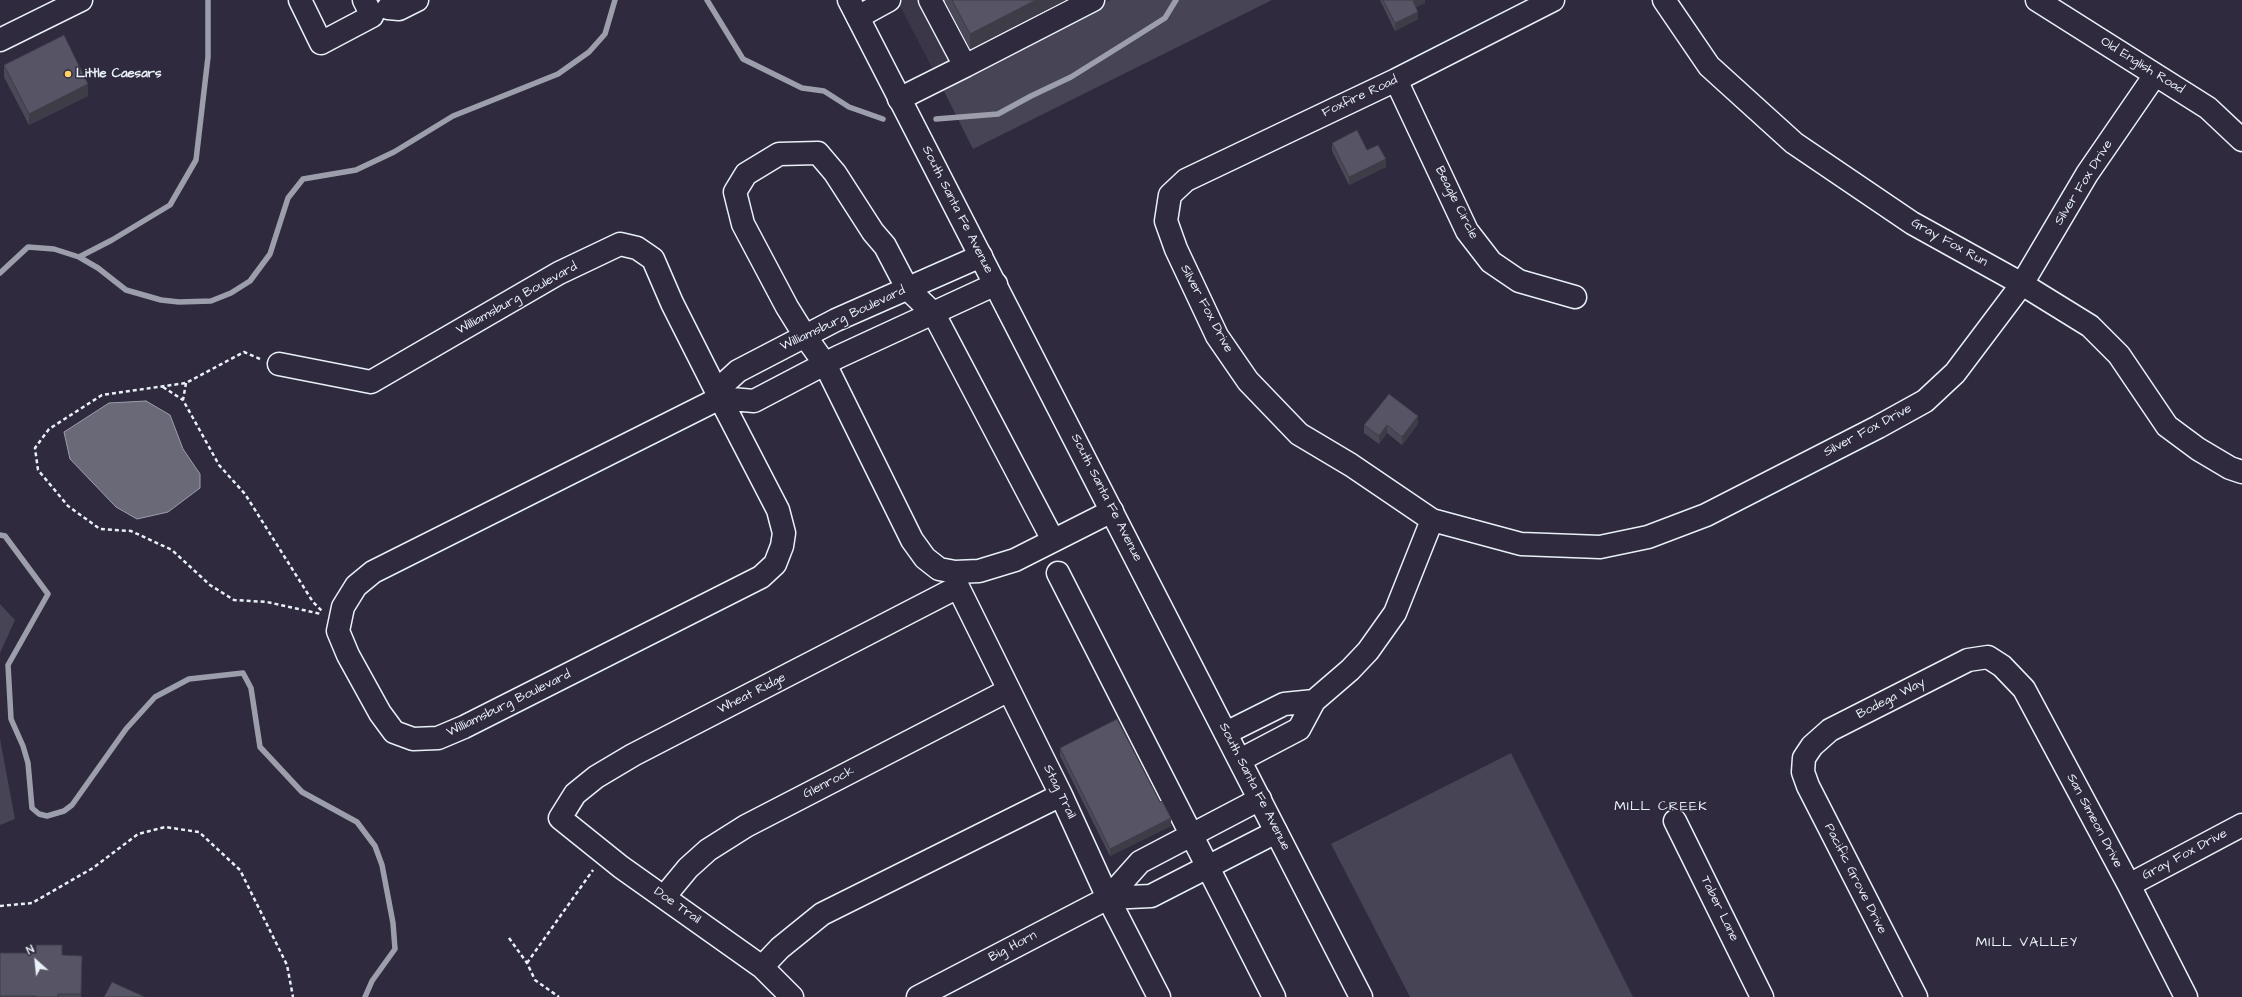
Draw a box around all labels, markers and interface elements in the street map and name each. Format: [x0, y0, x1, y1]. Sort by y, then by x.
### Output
street label: Old English Road [2097, 34, 2187, 98]
place label: Little Caesars [76, 66, 161, 82]
marker: Little Caesars [63, 69, 73, 79]
street label: Foxfire Road [1320, 73, 1400, 121]
street label: Silver Fox Drive [2052, 138, 2116, 228]
street label: South Santa Fe Avenue [918, 144, 996, 276]
street label: Beagle Circle [1431, 164, 1481, 242]
street label: Gray Fox Run [1908, 216, 1990, 270]
street label: Williamsburg Boulevard [454, 259, 580, 339]
street label: Silver Fox Drive [1176, 262, 1236, 356]
street label: Williamsburg Boulevard [778, 283, 908, 355]
street label: Silver Fox Drive [1821, 401, 1915, 461]
street label: South Santa Fe Avenue [1067, 432, 1145, 564]
street label: Williamsburg Boulevard [445, 667, 573, 741]
street label: Wheat Ridge [715, 670, 789, 718]
street label: Bodega Way [1854, 675, 1928, 723]
street label: South Santa Fe Avenue [1215, 721, 1293, 853]
street label: Stag Trail [1039, 763, 1079, 821]
street label: Glenrock [801, 764, 857, 802]
street label: San Simeon Drive [2063, 771, 2125, 871]
district label: MILL CREEK [1614, 799, 1708, 815]
street label: Pacific Grove Drive [1820, 821, 1890, 937]
street label: Gray Fox Drive [2140, 826, 2230, 884]
street label: Taber Lane [1697, 874, 1741, 944]
street label: Doe Trail [650, 884, 704, 928]
street label: Big Horn [986, 928, 1040, 966]
district label: MILL VALLEY [1976, 935, 2078, 951]
north arrow [16, 941, 56, 981]
text: N [24, 942, 37, 958]

